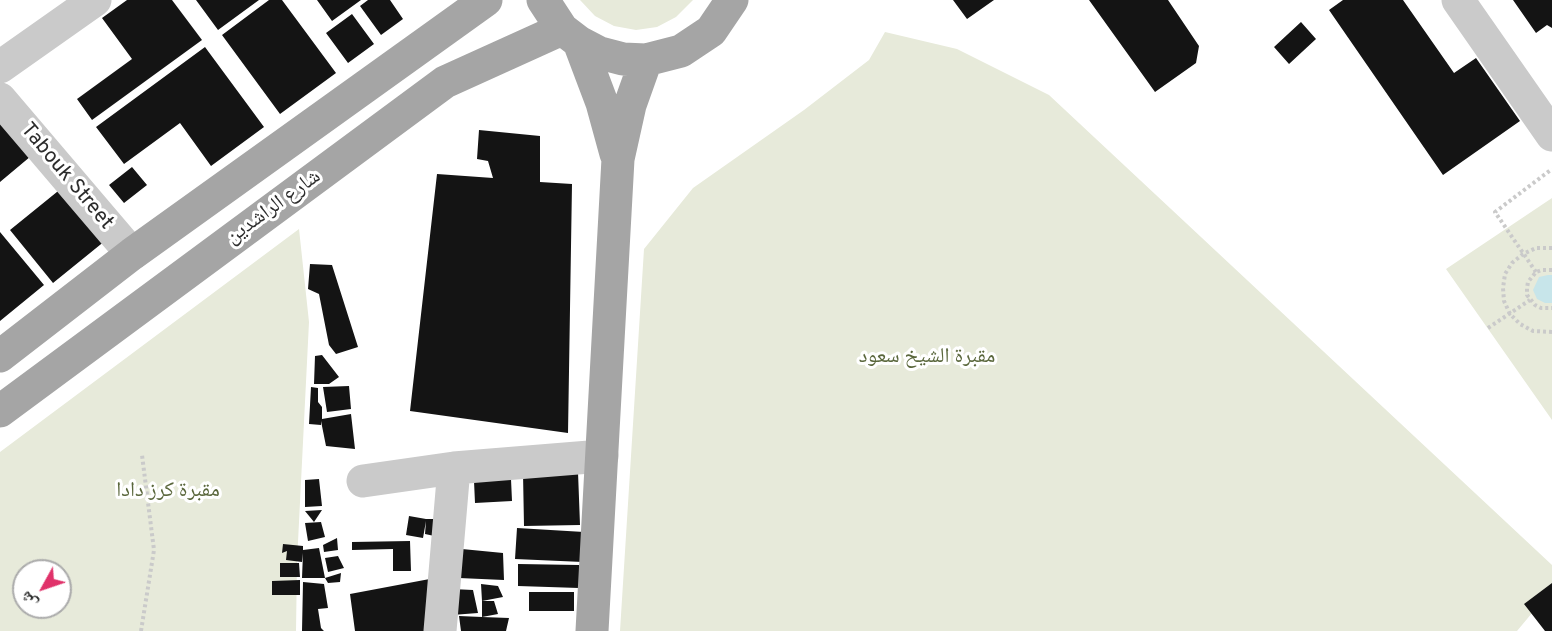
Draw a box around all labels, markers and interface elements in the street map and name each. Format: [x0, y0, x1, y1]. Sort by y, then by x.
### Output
street label: Tabouk Street [14, 119, 118, 235]
street label: شارع الراشدين [222, 165, 326, 251]
park label: مقبرة الشيخ سعود [859, 345, 995, 371]
park label: مقبرة كرز دادا [116, 479, 220, 505]
north arrow [12, 559, 72, 619]
text: ش [17, 586, 43, 612]

